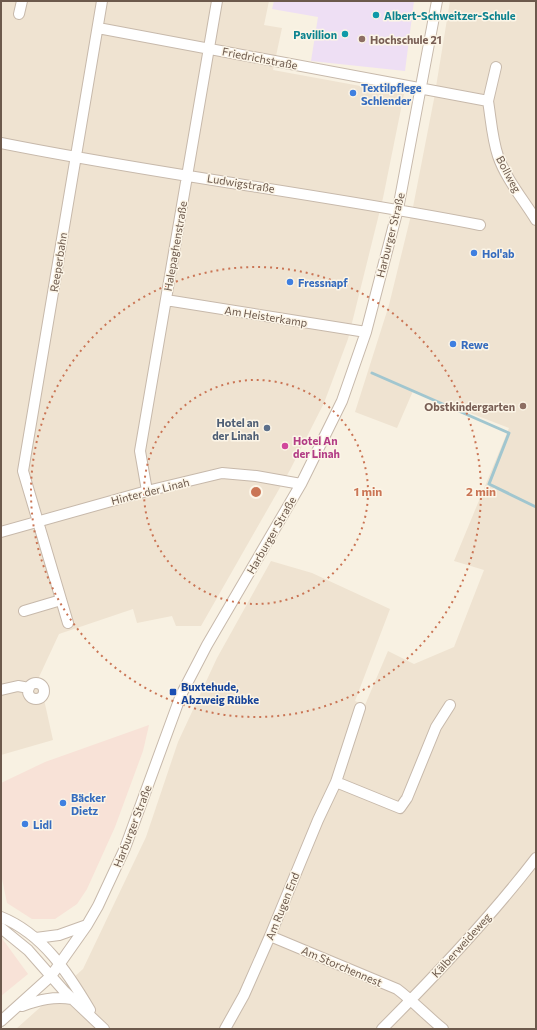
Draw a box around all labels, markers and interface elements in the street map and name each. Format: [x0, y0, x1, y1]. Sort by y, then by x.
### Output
place label: Albert-Schweitzer-Schule [384, 9, 516, 22]
marker: Albert-Schweitzer-Schule [371, 10, 381, 20]
place label: Pavillion [293, 28, 337, 41]
marker: Pavillion [340, 29, 350, 39]
place label: Hochschule 21 [370, 33, 442, 46]
marker: Hochschule 21 [357, 34, 367, 44]
street label: Friedrichstraße [221, 44, 299, 72]
place label: Textilpflege Schlender [361, 81, 422, 107]
marker: Textilpflege Schlender [348, 88, 358, 98]
street label: Bollweg [494, 153, 524, 195]
street label: Ludwigstraße [206, 171, 276, 195]
street label: Harburger Straße [373, 191, 407, 279]
street label: Halepaghenstraße [161, 200, 189, 292]
street label: Reeperbahn [47, 231, 69, 293]
place label: Hol'ab [482, 247, 515, 260]
marker: Hol'ab [469, 248, 479, 258]
place label: Fressnapf [298, 276, 348, 289]
marker: Fressnapf [285, 277, 295, 287]
street label: Am Heisterkamp [224, 303, 308, 329]
place label: Rewe [461, 338, 489, 351]
marker: Rewe [448, 339, 458, 349]
place label: Obstkindergarten [424, 400, 515, 413]
marker: Obstkindergarten [518, 401, 528, 411]
place label: Hotel an der Linah [212, 416, 259, 442]
marker: Hotel an der Linah [262, 423, 272, 433]
place label: Hotel An der Linah [293, 434, 340, 460]
marker: Hotel An der Linah [280, 441, 290, 451]
street label: Hinter der Linah [109, 475, 191, 507]
text: 1 min [354, 484, 382, 498]
text: 2 min [466, 484, 496, 498]
centre of rings [249, 485, 263, 499]
street label: Harburger Straße [244, 494, 298, 576]
place label: Buxtehude, Abzweig Rübke [181, 680, 259, 706]
marker: Buxtehude, Abzweig Rübke [168, 687, 178, 697]
street label: Harburger Straße [110, 783, 154, 869]
place label: Bäcker Dietz [71, 791, 106, 817]
marker: Bäcker Dietz [58, 798, 68, 808]
place label: Lidl [33, 818, 52, 831]
marker: Lidl [20, 819, 30, 829]
street label: Am Rugen End [262, 870, 302, 942]
street label: Kälberweideweg [429, 910, 493, 980]
street label: Am Storchennest [300, 943, 385, 989]

